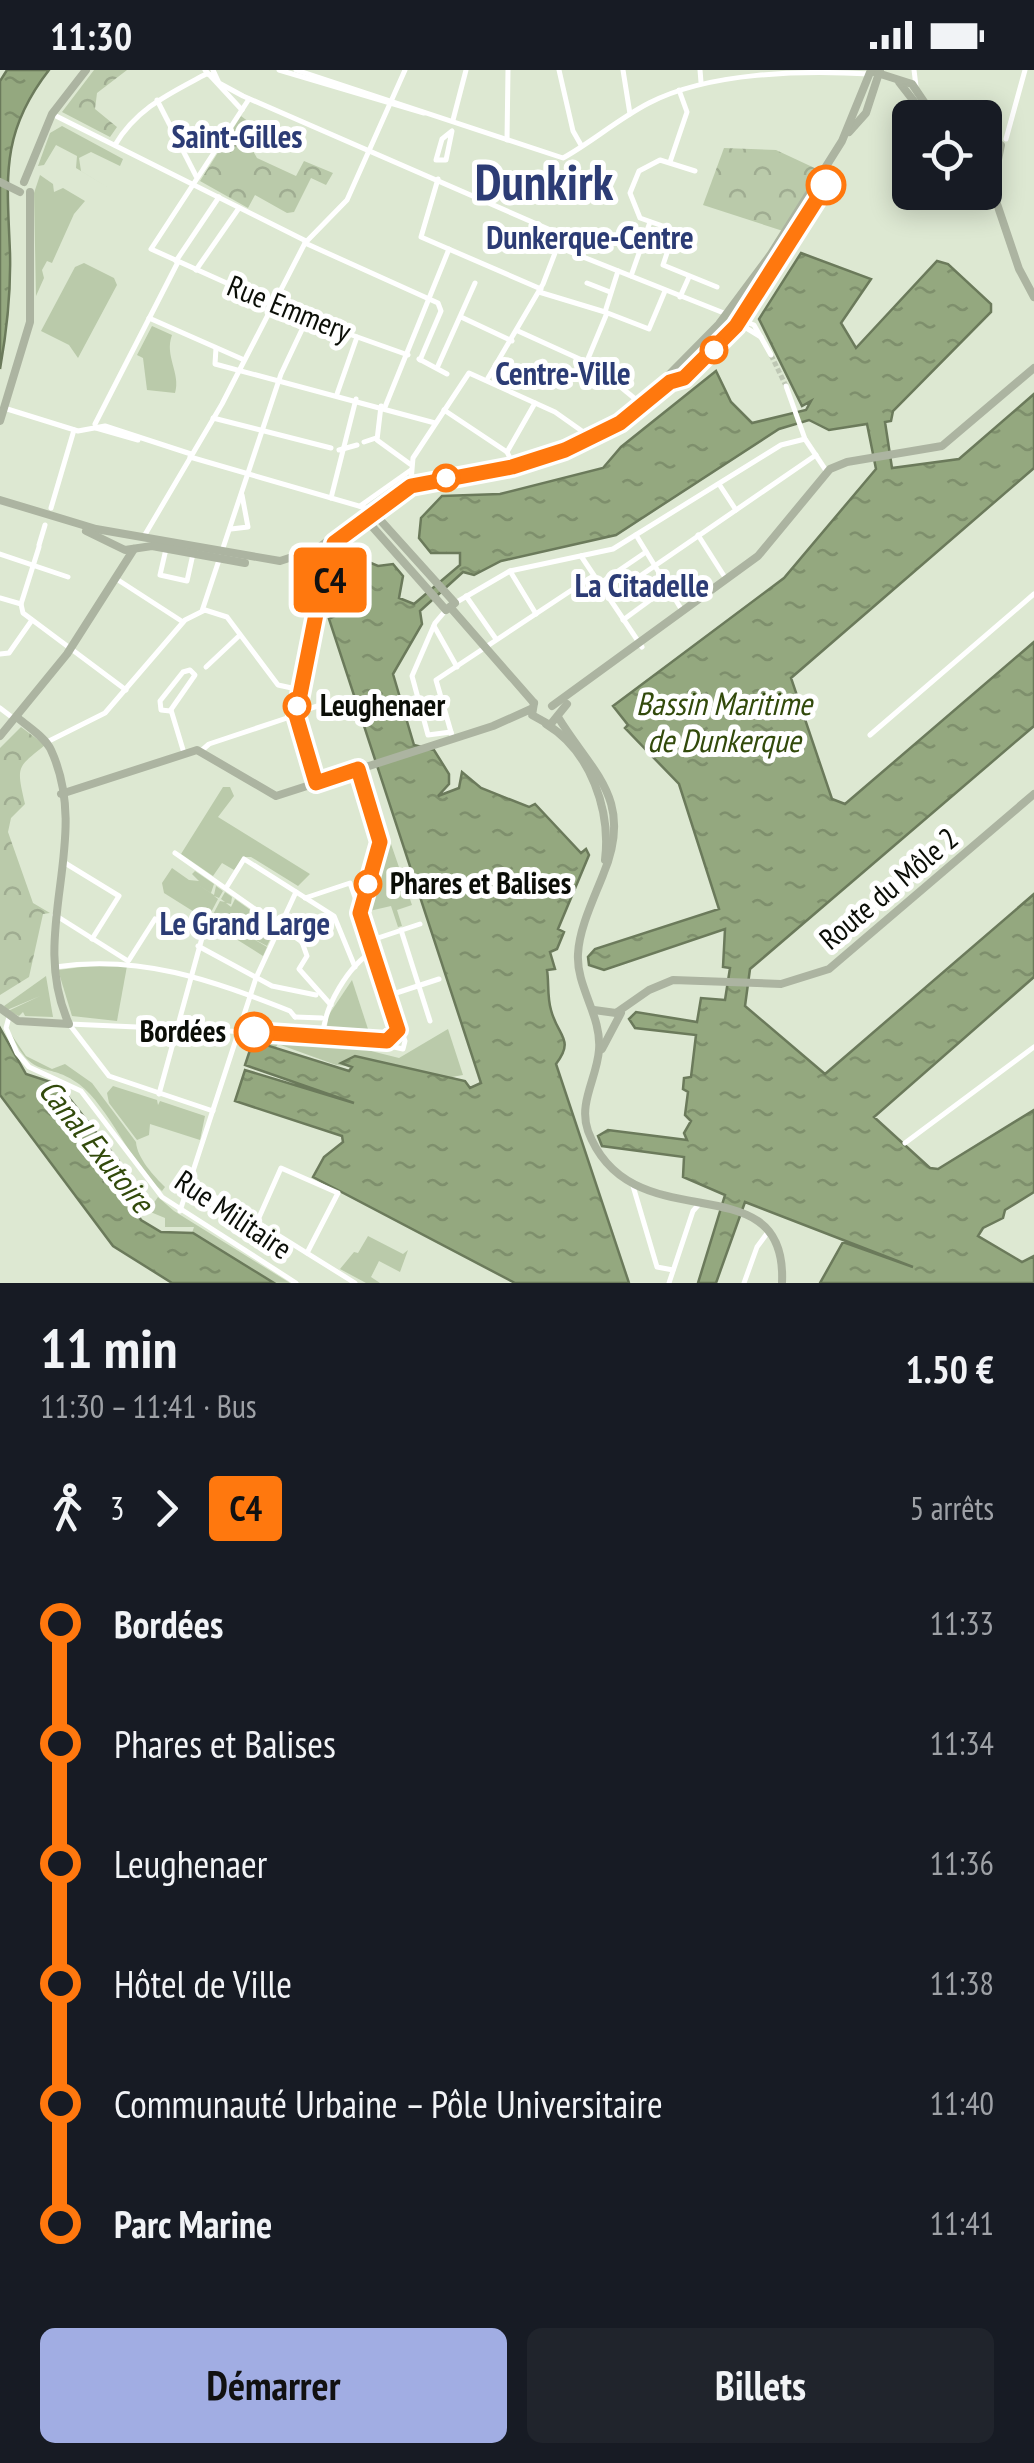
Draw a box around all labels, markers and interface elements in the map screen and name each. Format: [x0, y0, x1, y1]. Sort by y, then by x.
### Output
text: 11:30 [50, 11, 132, 60]
map controls [892, 100, 1002, 210]
button: locate [892, 100, 1002, 210]
district label: Saint-Gilles [171, 115, 303, 157]
district label: Dunkirk [475, 149, 614, 214]
unlabelled marker [807, 166, 845, 204]
district label: Dunkerque-Centre [486, 216, 694, 258]
street label: Rue Emmery [222, 265, 358, 350]
unlabelled marker [701, 337, 727, 363]
district label: Centre-Ville [495, 352, 631, 394]
unlabelled marker [433, 465, 459, 491]
line badge: C4 [285, 548, 375, 612]
text: C4 [314, 557, 346, 603]
district label: La Citadelle [575, 564, 709, 606]
water label: Bassin Maritime de Dunkerque [636, 682, 814, 761]
place label: Leughenaer [320, 685, 445, 724]
marker: Leughenaer [284, 693, 310, 719]
street label: Route du Môle 2 [811, 818, 966, 957]
place label: Phares et Balises [390, 863, 571, 902]
marker: Phares et Balises [355, 871, 381, 897]
district label: Le Grand Large [160, 902, 330, 944]
place label: Bordées [140, 1011, 226, 1050]
marker: Bordées [235, 1013, 273, 1051]
water label: Canal Exutoire [30, 1070, 165, 1222]
street label: Rue Militaire [168, 1160, 300, 1267]
text: 11 min [40, 1312, 177, 1383]
text: 1.50 € [905, 1344, 994, 1393]
text: 11:30 – 11:41 · Bus [40, 1385, 257, 1427]
icon: walk [40, 1481, 95, 1536]
icon: forward [139, 1481, 194, 1536]
text: C4 [229, 1485, 262, 1531]
text: 3 [110, 1487, 124, 1529]
text: 5 arrêts [910, 1487, 994, 1529]
text: Bordées [114, 1599, 223, 1648]
text: 11:33 [930, 1602, 994, 1644]
text: Phares et Balises [114, 1719, 336, 1768]
text: 11:34 [930, 1722, 994, 1764]
text: Leughenaer [114, 1839, 267, 1888]
text: 11:36 [930, 1842, 994, 1884]
text: Hôtel de Ville [114, 1959, 292, 2008]
text: 11:38 [930, 1962, 994, 2004]
text: Communauté Urbaine – Pôle Universitaire [114, 2079, 663, 2128]
text: 11:40 [930, 2082, 994, 2124]
text: Parc Marine [114, 2199, 272, 2248]
text: 11:41 [930, 2202, 994, 2244]
button: Démarrer [40, 2328, 507, 2443]
button: Billets [527, 2328, 994, 2443]

